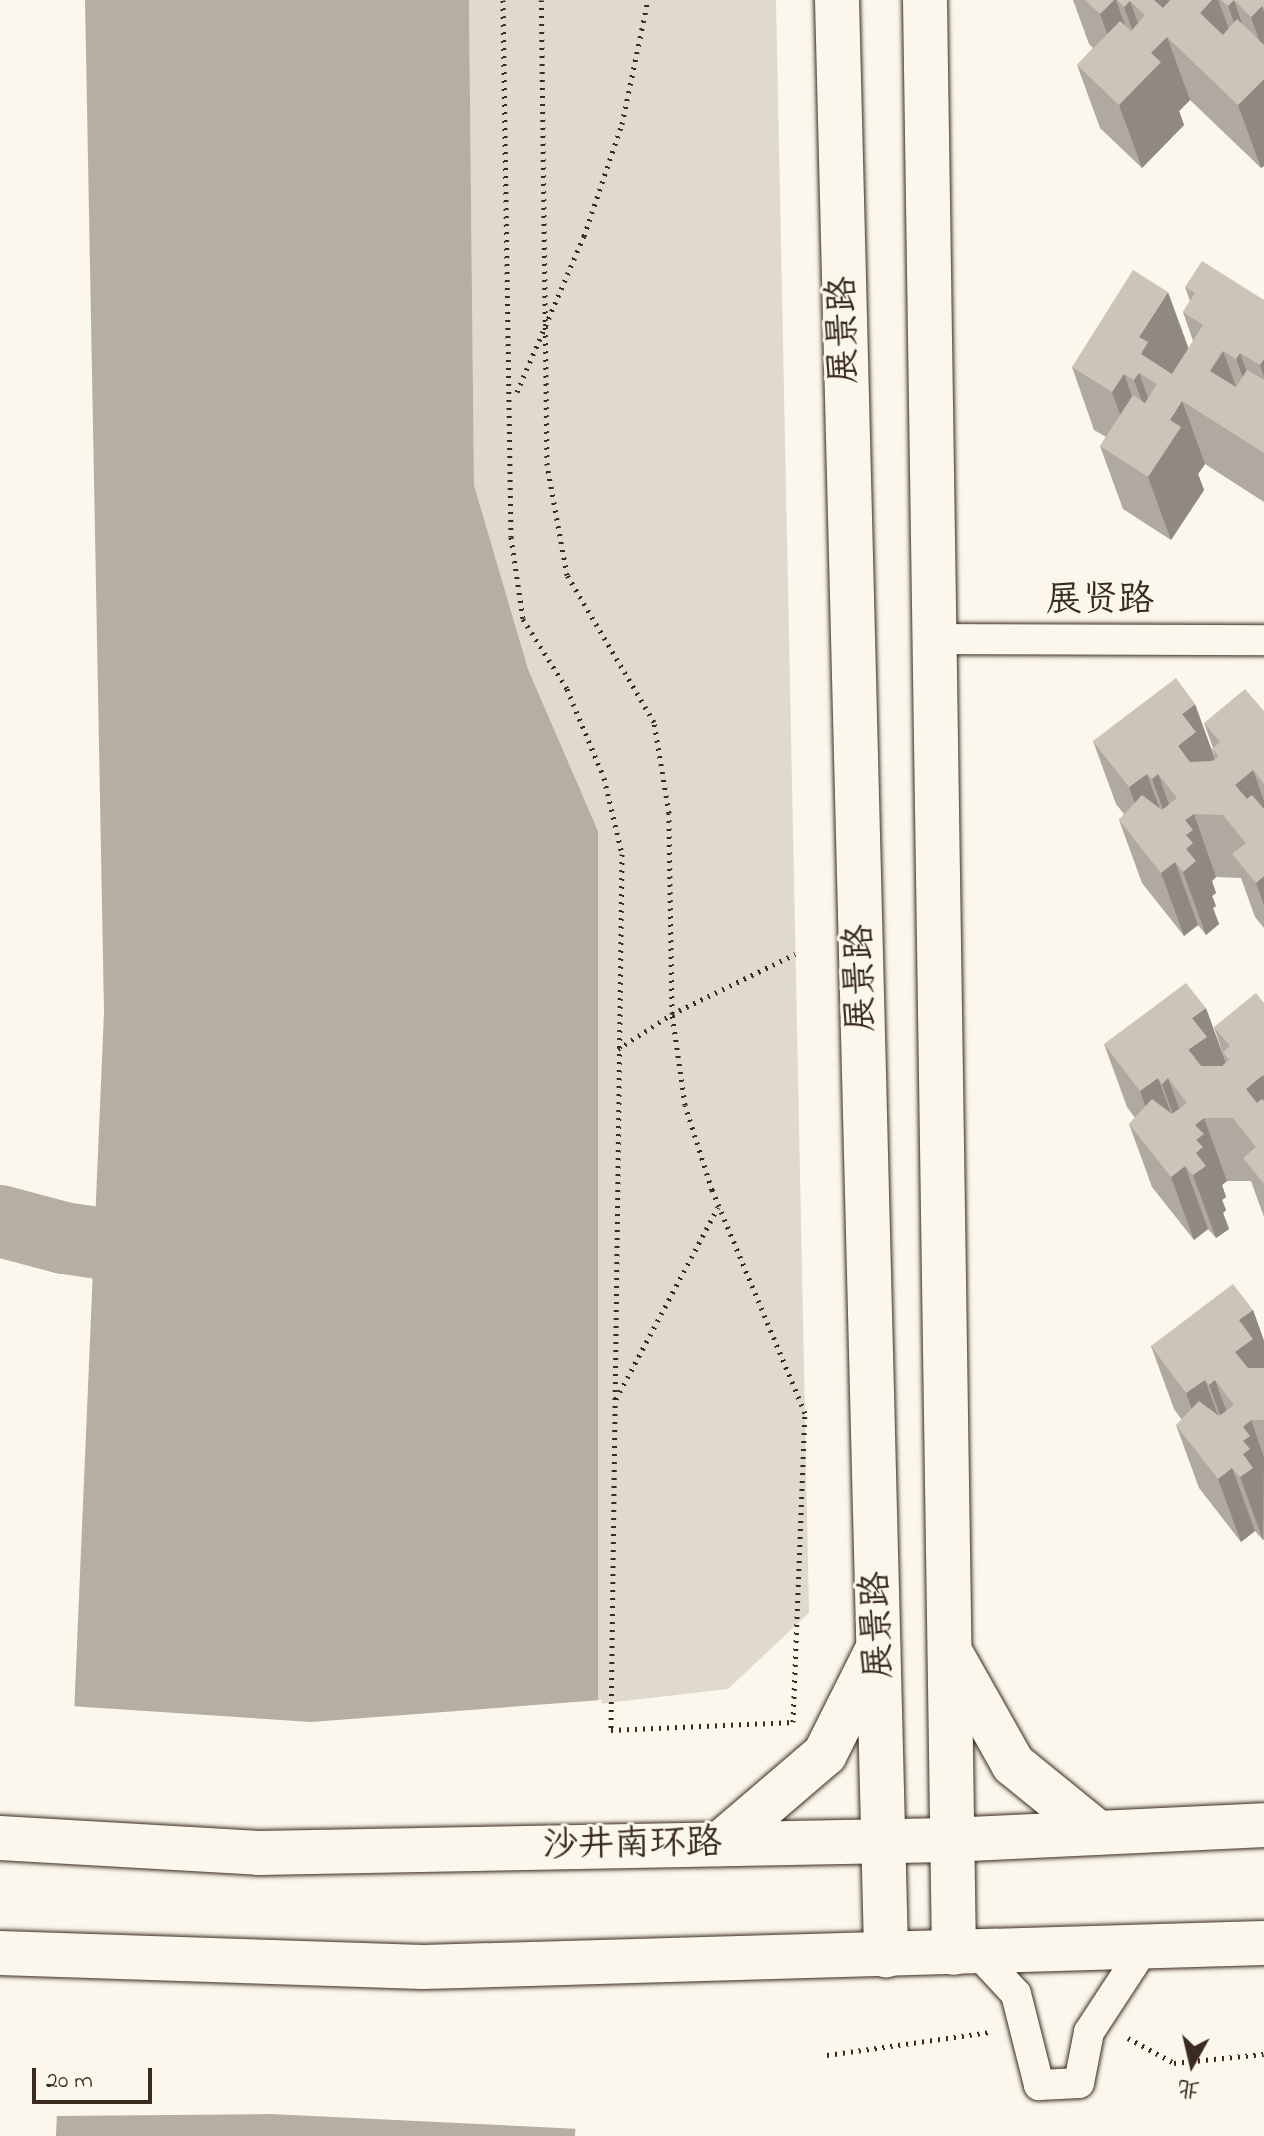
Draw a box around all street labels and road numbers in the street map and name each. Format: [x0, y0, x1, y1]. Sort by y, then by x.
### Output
street label: 展景路 [822, 276, 868, 384]
street label: 展贤路 [1046, 580, 1154, 624]
street label: 展景路 [839, 924, 885, 1032]
street label: 展景路 [856, 1570, 902, 1680]
street label: 沙井南环路 [542, 1823, 722, 1869]

